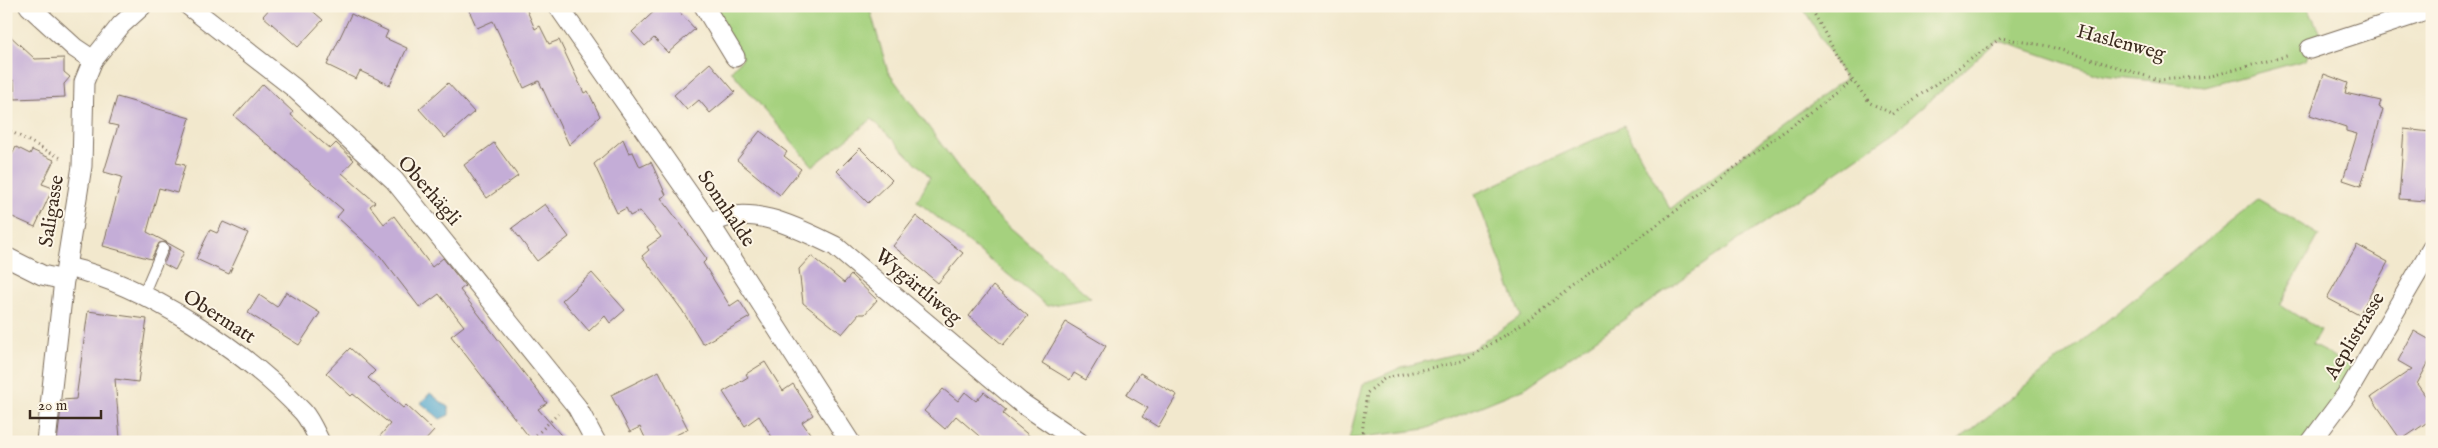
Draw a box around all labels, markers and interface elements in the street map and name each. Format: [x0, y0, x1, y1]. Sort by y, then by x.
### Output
street label: Haslenweg [2074, 19, 2169, 67]
street label: Oberhägli [392, 151, 466, 231]
street label: Sonnhalde [691, 166, 761, 252]
street label: Saligasse [34, 173, 70, 249]
street label: Wygärtliweg [869, 243, 967, 331]
street label: Obermatt [178, 284, 260, 350]
street label: Aeplistrasse [2319, 288, 2391, 385]
scale bar [30, 388, 101, 420]
text: 20 m [38, 396, 68, 415]

